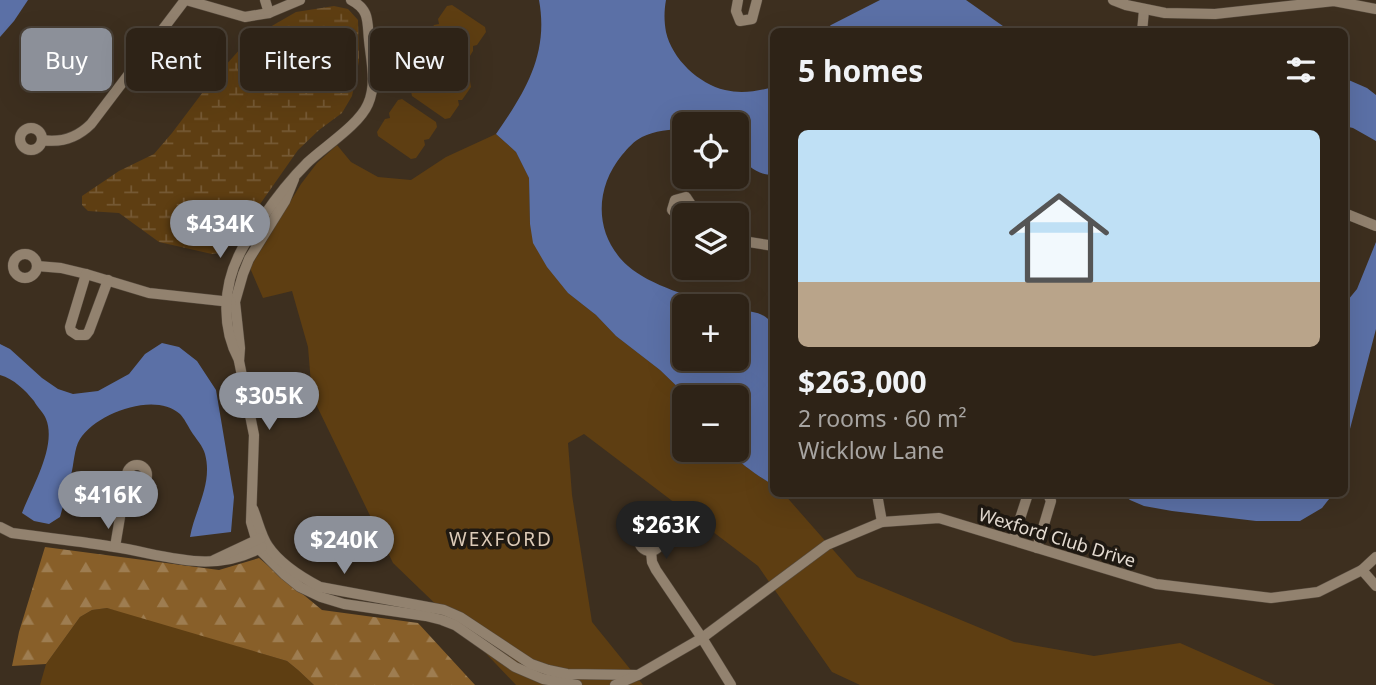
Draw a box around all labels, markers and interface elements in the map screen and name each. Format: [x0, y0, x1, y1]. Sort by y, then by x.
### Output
chip: Buy [21, 28, 112, 91]
chip: Rent [126, 28, 226, 91]
chip: Filters [240, 28, 356, 91]
chip: New [370, 28, 468, 91]
text: 5 homes [798, 50, 923, 91]
icon: filters [1282, 51, 1320, 89]
map controls [672, 112, 749, 462]
button: locate [672, 112, 749, 189]
icon: home [996, 175, 1122, 301]
pin: $434K [171, 201, 269, 260]
button: layers [672, 203, 749, 280]
text: $434K [186, 207, 254, 239]
button: + [672, 294, 749, 371]
text: $263,000 [798, 361, 927, 402]
pin: $305K [220, 372, 318, 432]
text: $305K [235, 379, 303, 411]
button: − [672, 385, 749, 462]
text: 2 rooms · 60 m² [798, 402, 967, 434]
text: Wicklow Lane [798, 434, 944, 466]
pin: $416K [59, 472, 157, 531]
text: $416K [74, 478, 142, 510]
pin: $263K [617, 502, 715, 561]
street label: Wexford Club Drive [976, 502, 1139, 572]
text: $263K [632, 508, 700, 540]
pin: $240K [295, 516, 393, 576]
text: $240K [310, 523, 378, 555]
district label: WEXFORD [449, 526, 553, 552]

